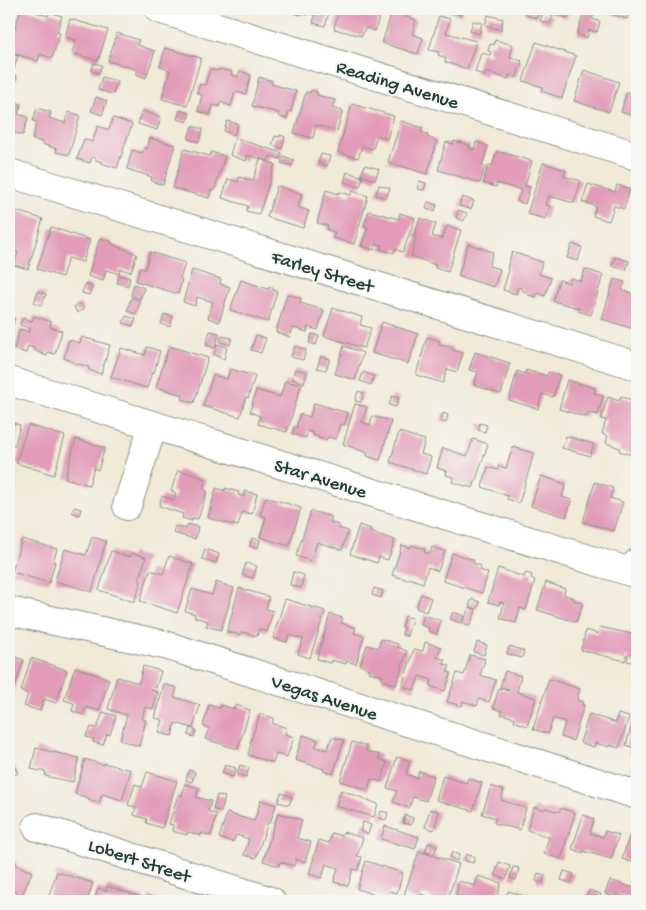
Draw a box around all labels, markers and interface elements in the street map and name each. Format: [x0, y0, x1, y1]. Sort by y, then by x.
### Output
street label: Reading Avenue [333, 57, 461, 116]
street label: Farley Street [267, 247, 378, 300]
street label: Star Avenue [271, 455, 369, 505]
street label: Vegas Avenue [267, 671, 380, 727]
street label: Lobert Street [85, 835, 195, 890]

